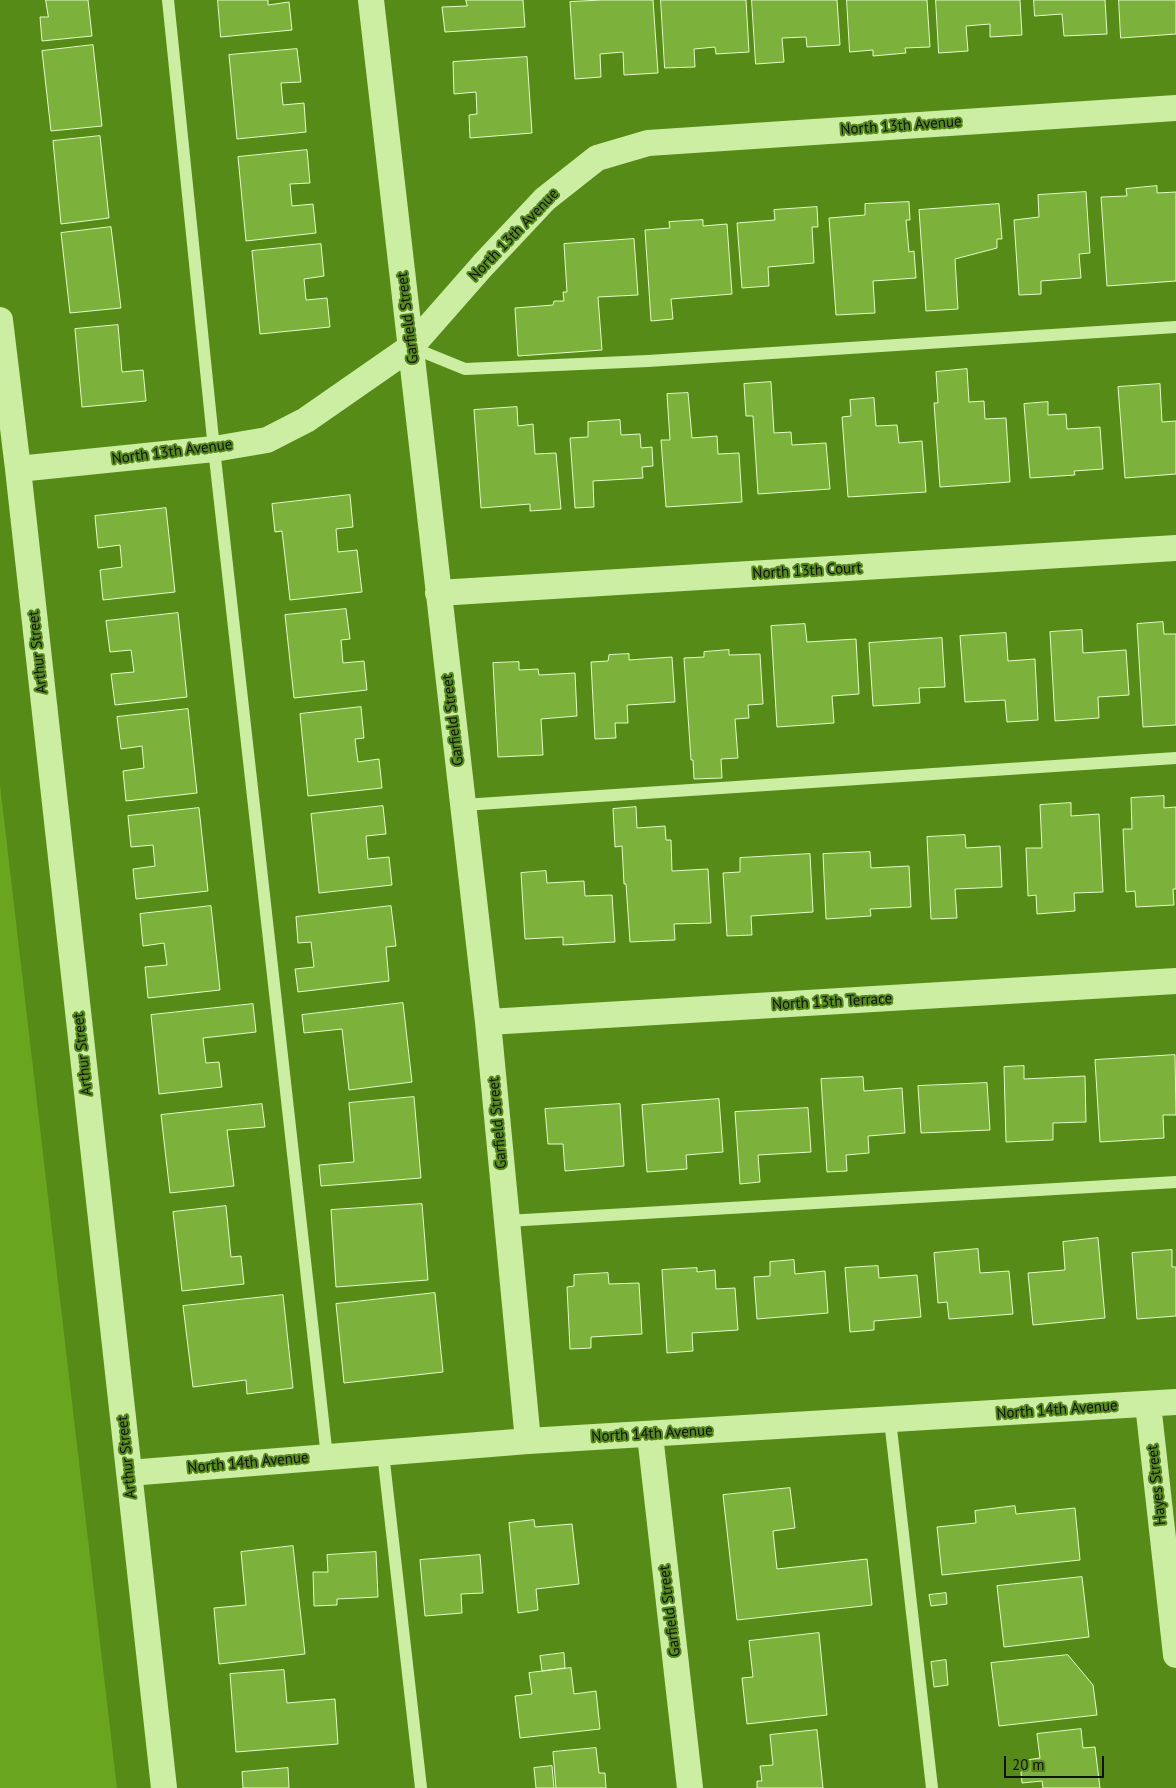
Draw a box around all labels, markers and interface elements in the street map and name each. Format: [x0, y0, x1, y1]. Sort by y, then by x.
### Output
street label: North 13th Avenue [840, 113, 962, 139]
street label: North 13th Avenue [465, 185, 563, 285]
street label: Garfield Street [393, 271, 423, 365]
street label: North 13th Avenue [111, 436, 233, 468]
street label: North 13th Court [752, 559, 862, 583]
street label: Arthur Street [25, 610, 51, 694]
street label: Garfield Street [438, 673, 468, 767]
street label: North 13th Terrace [771, 990, 893, 1014]
street label: Arthur Street [70, 1012, 96, 1096]
street label: Garfield Street [485, 1076, 511, 1170]
street label: North 14th Avenue [996, 1397, 1118, 1423]
street label: Arthur Street [114, 1415, 140, 1499]
street label: North 14th Avenue [591, 1422, 713, 1446]
street label: Hayes Street [1144, 1444, 1170, 1526]
street label: North 14th Avenue [187, 1449, 309, 1477]
street label: Garfield Street [655, 1564, 685, 1658]
scale bar [1006, 1746, 1106, 1778]
text: 20 m [1012, 1755, 1045, 1774]

